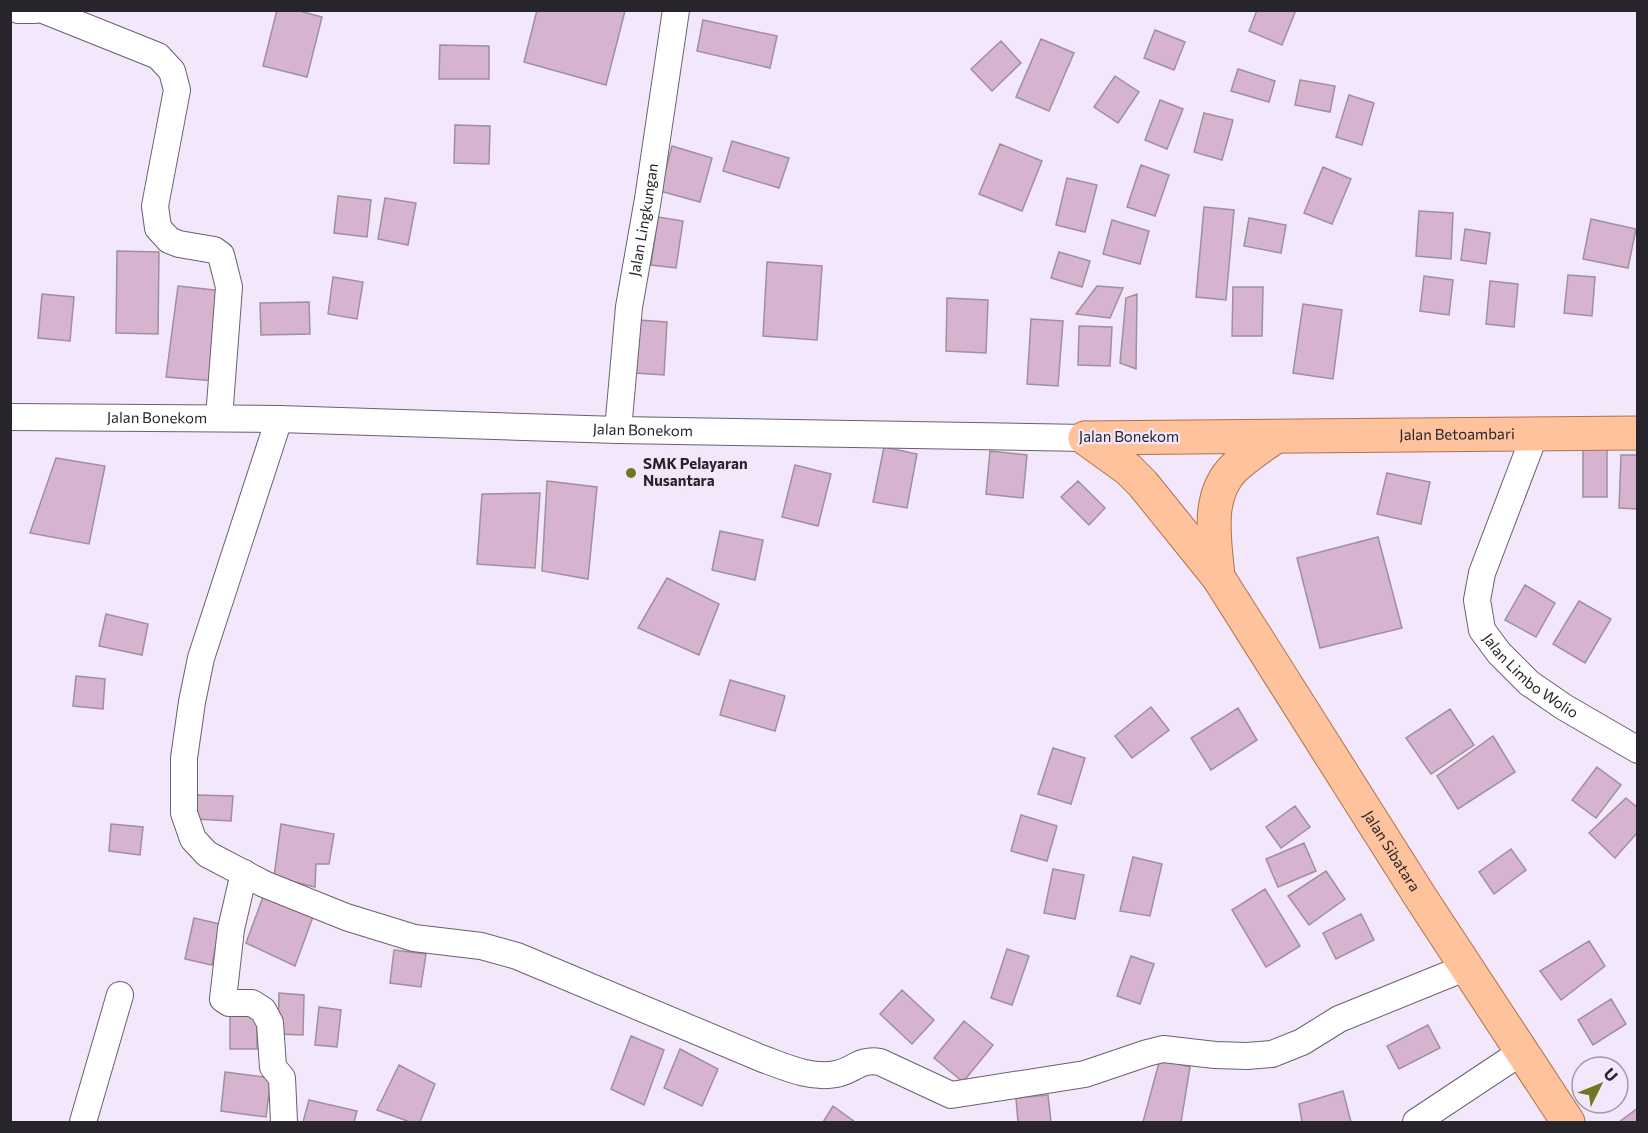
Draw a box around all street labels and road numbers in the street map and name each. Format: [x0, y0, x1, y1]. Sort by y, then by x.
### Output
street label: Jalan Lingkungan [625, 162, 661, 277]
street label: Jalan Bonekom [107, 408, 207, 426]
street label: Jalan Bonekom [592, 419, 693, 439]
street label: Jalan Betoambari [1399, 424, 1515, 443]
street label: Jalan Bonekom [1079, 427, 1179, 445]
street label: Jalan Limbo Wolio [1479, 629, 1582, 721]
street label: Jalan Sibatara [1360, 807, 1425, 894]

